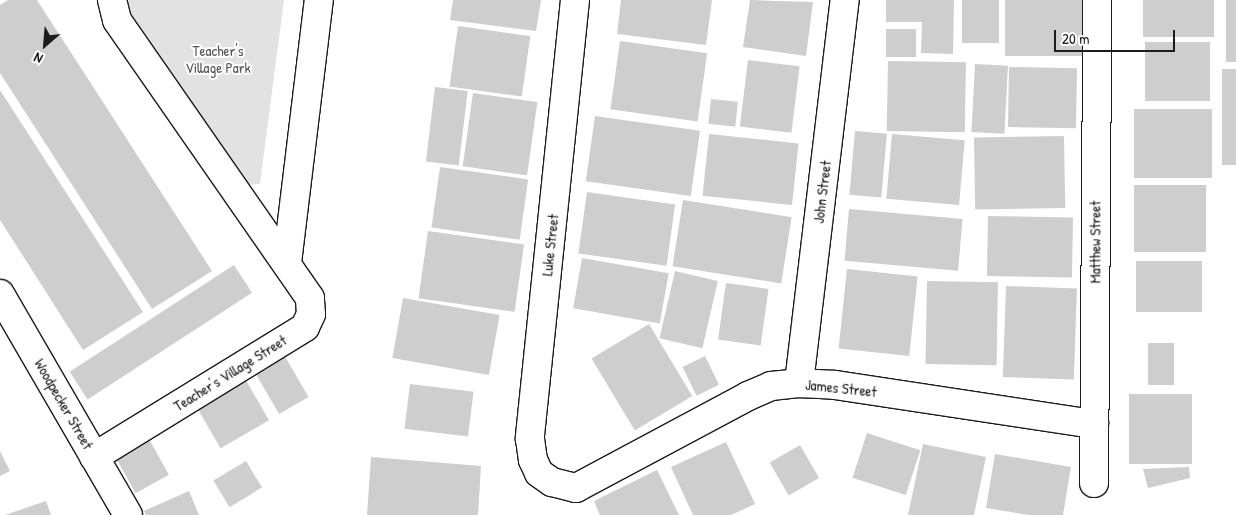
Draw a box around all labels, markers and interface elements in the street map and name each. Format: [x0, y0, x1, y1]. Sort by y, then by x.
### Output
north arrow [20, 20, 70, 70]
scale bar [1056, 20, 1177, 52]
text: 20 m [1062, 28, 1089, 49]
park label: Teacher's Village Park [185, 41, 251, 76]
text: N [30, 49, 46, 69]
street label: John Street [809, 160, 835, 224]
street label: Matthew Street [1086, 201, 1104, 283]
street label: Luke Street [538, 213, 562, 277]
street label: Teacher's Village Street [170, 331, 290, 415]
street label: Woodpecker Street [31, 355, 97, 453]
street label: James Street [804, 375, 878, 401]

